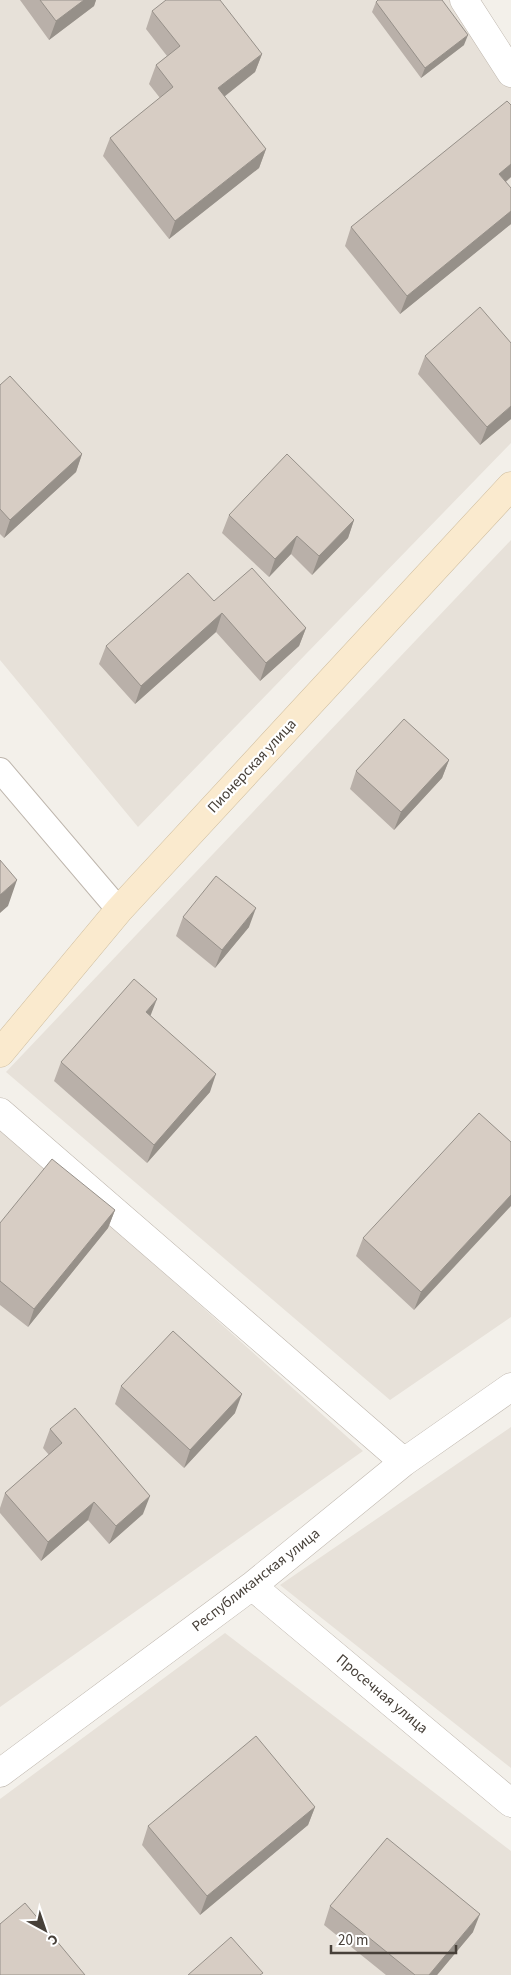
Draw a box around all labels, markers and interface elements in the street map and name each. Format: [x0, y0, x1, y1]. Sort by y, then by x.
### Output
street label: Пионерская улица [203, 714, 301, 818]
street label: Республиканская улица [188, 1523, 324, 1637]
street label: Просечная улица [332, 1649, 432, 1739]
north arrow [20, 1905, 70, 1955]
scale bar [331, 1922, 456, 1954]
text: С [43, 1929, 62, 1949]
text: 20 m [338, 1930, 368, 1951]

